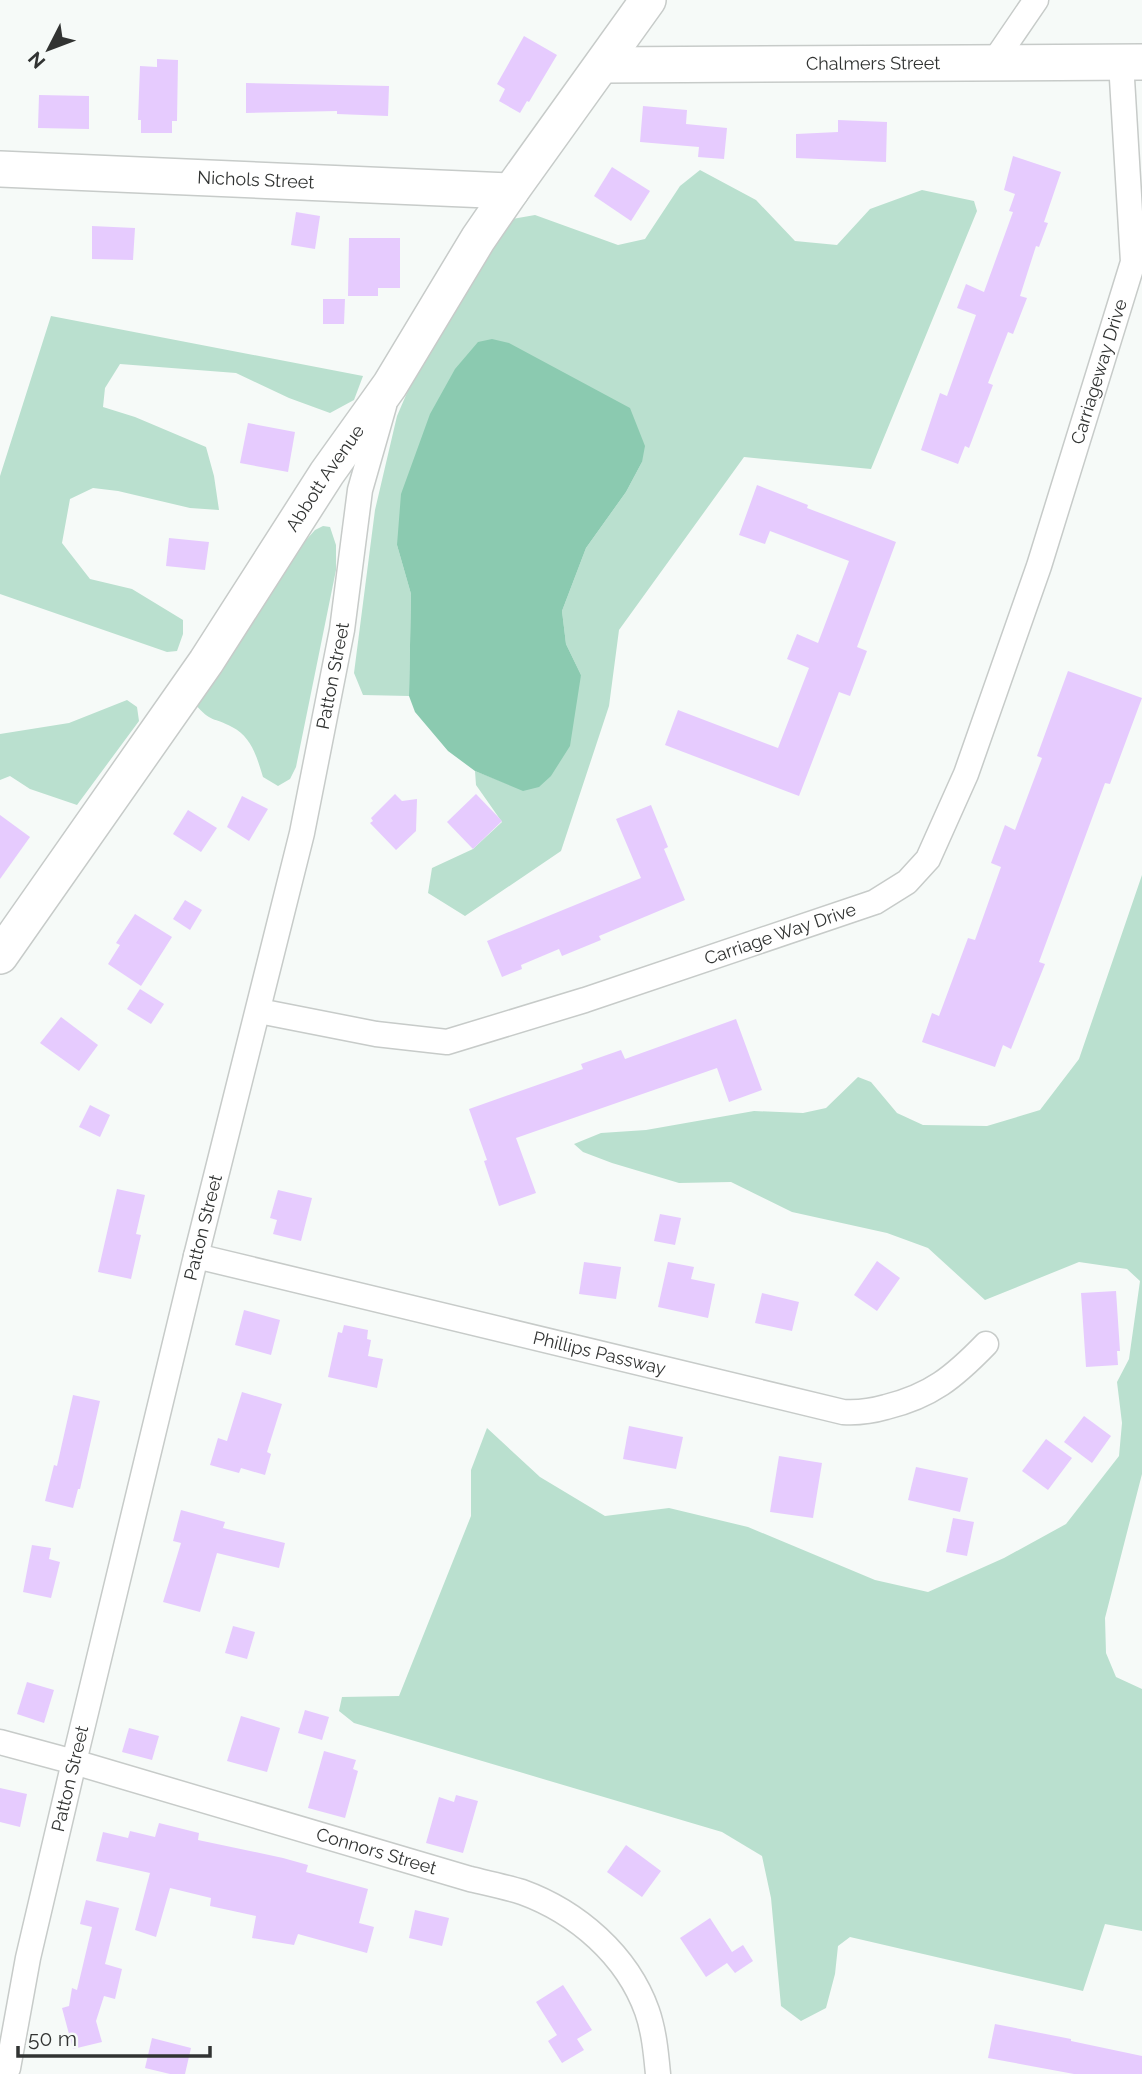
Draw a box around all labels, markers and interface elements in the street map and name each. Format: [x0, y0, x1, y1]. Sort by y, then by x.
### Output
north arrow [14, 14, 84, 84]
text: N [23, 48, 49, 73]
street label: Chalmers Street [806, 52, 940, 74]
street label: Nichols Street [197, 167, 315, 193]
street label: Carriageway Drive [1066, 296, 1131, 447]
street label: Abbott Avenue [281, 420, 368, 535]
street label: Patton Street [312, 621, 353, 731]
street label: Carriage Way Drive [702, 898, 859, 969]
street label: Patton Street [179, 1172, 226, 1283]
street label: Phillips Passway [531, 1327, 668, 1379]
street label: Patton Street [47, 1723, 92, 1834]
street label: Connors Street [314, 1823, 439, 1879]
scale bar [18, 2014, 210, 2058]
text: 50 m [28, 2026, 77, 2051]

